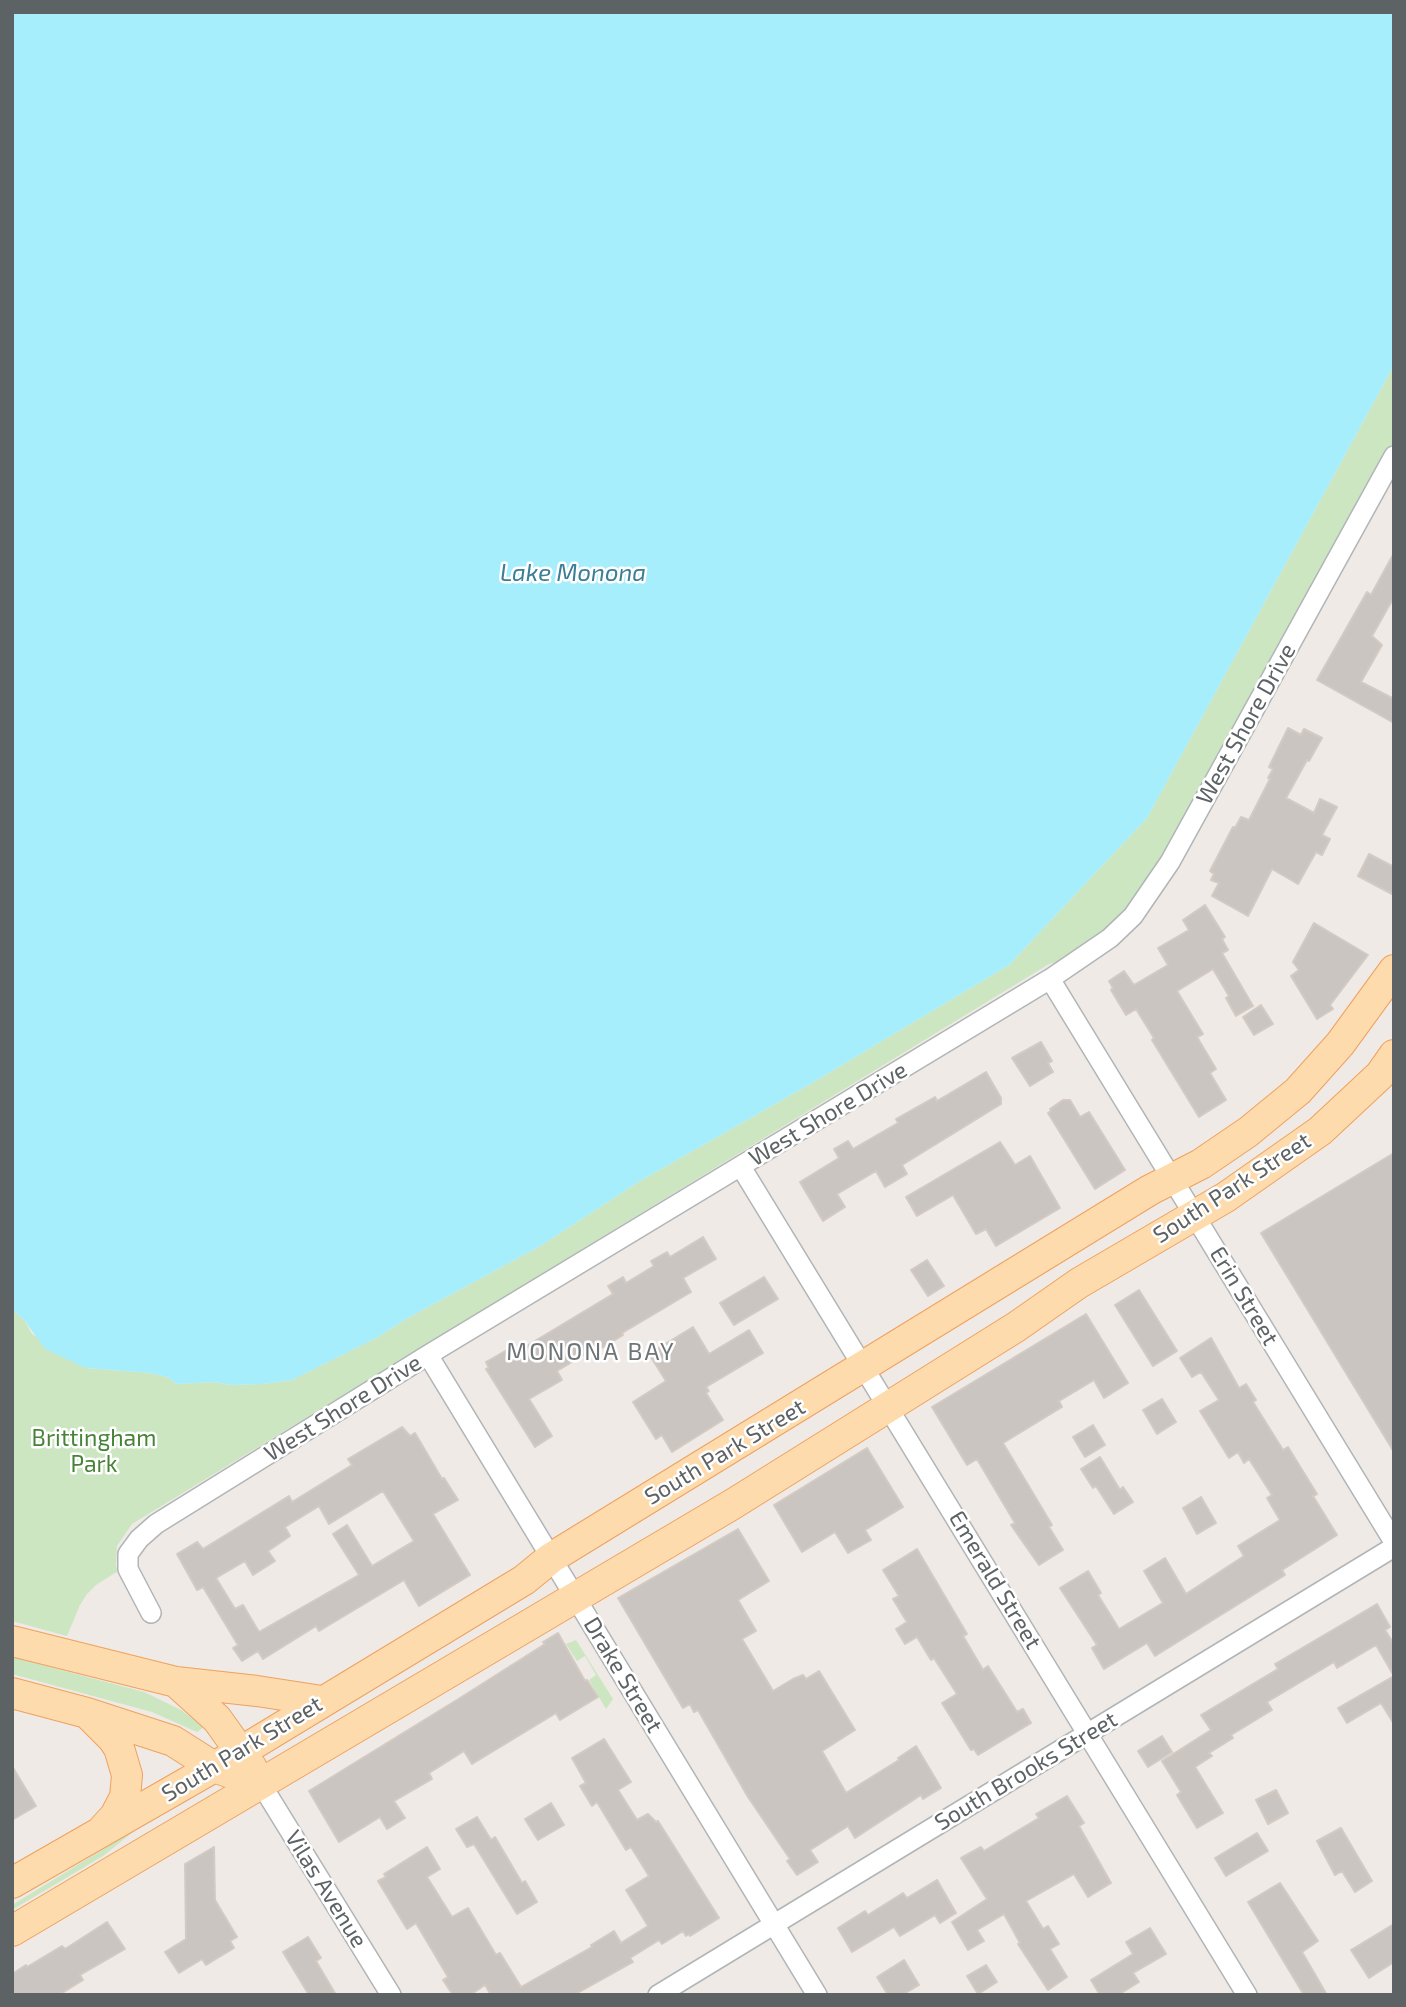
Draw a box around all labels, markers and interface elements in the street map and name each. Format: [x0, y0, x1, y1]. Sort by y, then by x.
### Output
water label: Lake Monona [500, 559, 646, 587]
street label: West Shore Drive [1190, 639, 1302, 809]
street label: West Shore Drive [744, 1056, 912, 1172]
street label: South Park Street [1148, 1127, 1316, 1249]
street label: Erin Street [1204, 1242, 1284, 1350]
district label: MONONA BAY [508, 1338, 674, 1366]
street label: West Shore Drive [260, 1349, 426, 1467]
street label: South Park Street [640, 1393, 810, 1511]
park label: Brittingham Park [32, 1424, 156, 1478]
street label: Emerald Street [943, 1506, 1047, 1654]
street label: Drake Street [578, 1612, 668, 1738]
street label: South Park Street [157, 1690, 327, 1808]
street label: South Brooks Street [930, 1706, 1122, 1836]
street label: Vilas Avenue [279, 1825, 373, 1953]

